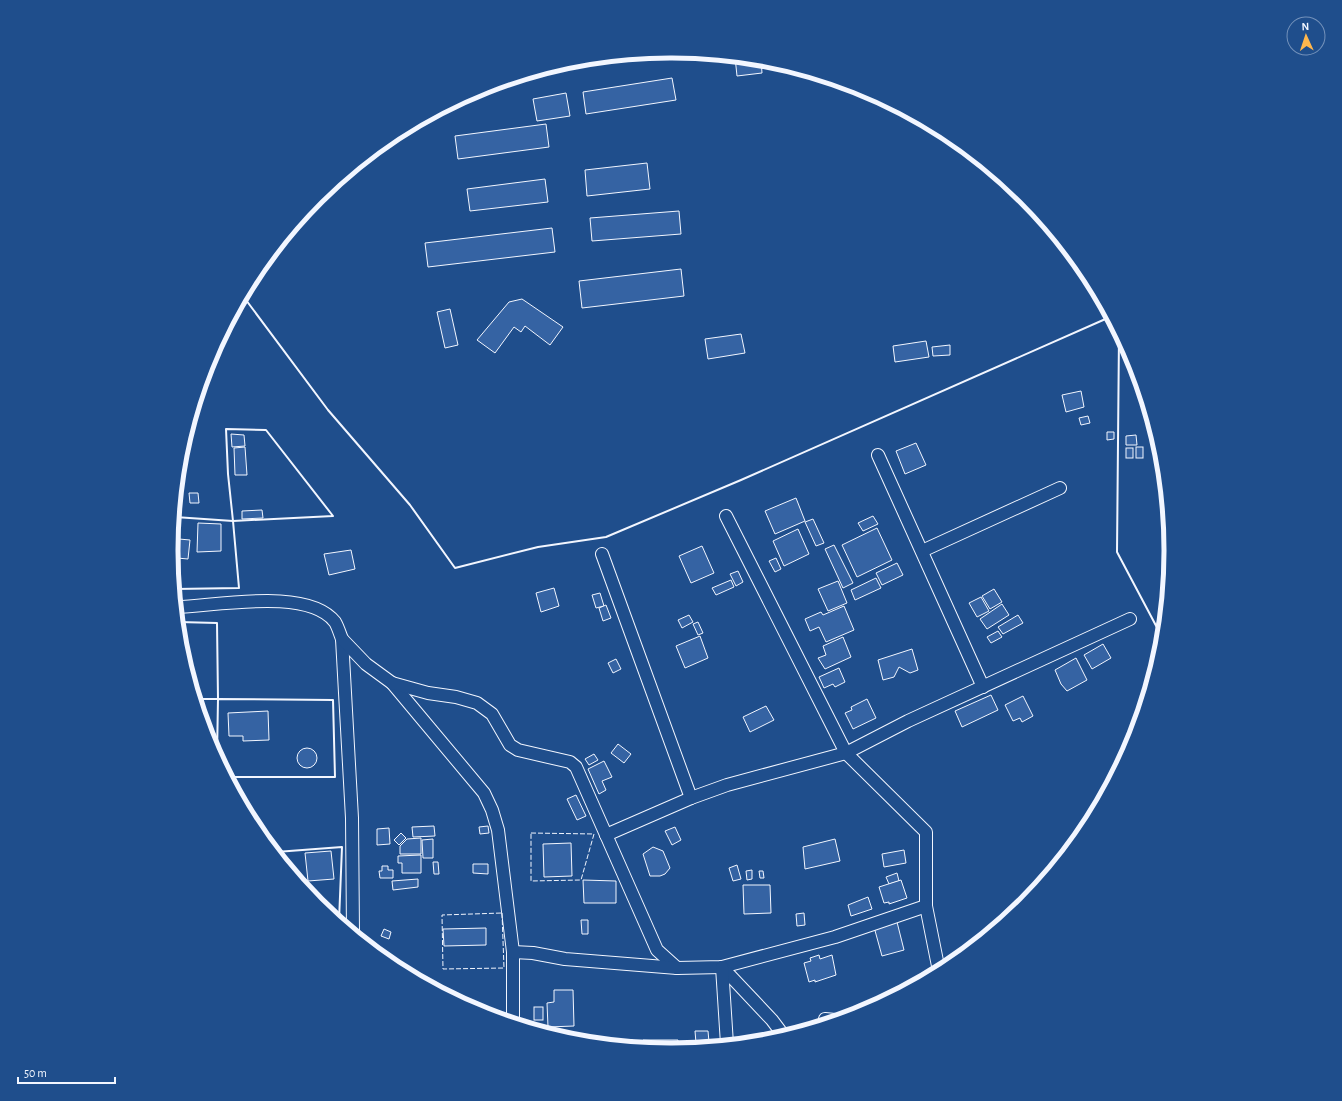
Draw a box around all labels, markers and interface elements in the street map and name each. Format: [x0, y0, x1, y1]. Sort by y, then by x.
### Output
north arrow [1286, 16, 1326, 56]
text: N [1301, 21, 1310, 32]
scale bar [18, 1059, 115, 1085]
text: 50 m [24, 1067, 47, 1079]

